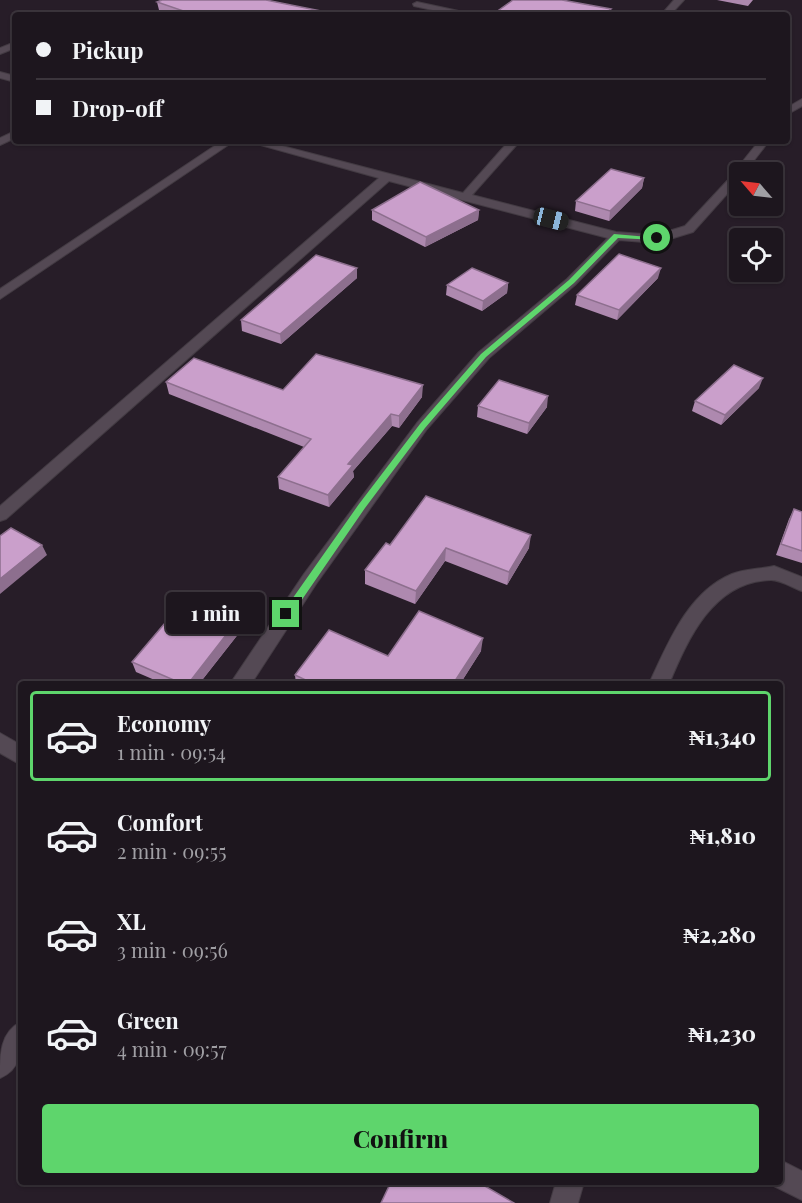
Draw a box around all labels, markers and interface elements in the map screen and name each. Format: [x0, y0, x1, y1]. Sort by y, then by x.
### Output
text: Pickup [72, 35, 143, 65]
text: Drop-off [72, 93, 163, 123]
north arrow [729, 162, 783, 216]
map controls [729, 162, 783, 282]
car [531, 206, 571, 232]
route start [643, 224, 670, 251]
button: locate [729, 228, 783, 282]
callout: 1 min [166, 593, 265, 635]
text: 1 min [191, 599, 240, 626]
route end [272, 600, 299, 627]
text: Economy [117, 708, 211, 738]
icon: car [45, 709, 99, 763]
text: ₦1,340 [689, 721, 756, 751]
text: 1 min · 09:54 [117, 738, 226, 765]
text: Comfort [117, 807, 203, 837]
icon: car [45, 808, 99, 862]
text: ₦1,810 [690, 820, 756, 850]
text: 2 min · 09:55 [117, 837, 226, 864]
text: XL [117, 906, 146, 936]
icon: car [45, 907, 99, 961]
text: ₦2,280 [683, 919, 756, 949]
text: 3 min · 09:56 [117, 936, 228, 963]
text: Green [117, 1005, 179, 1035]
icon: car [45, 1006, 99, 1060]
text: ₦1,230 [688, 1018, 756, 1048]
text: 4 min · 09:57 [117, 1035, 227, 1062]
button: Confirm [42, 1104, 759, 1173]

